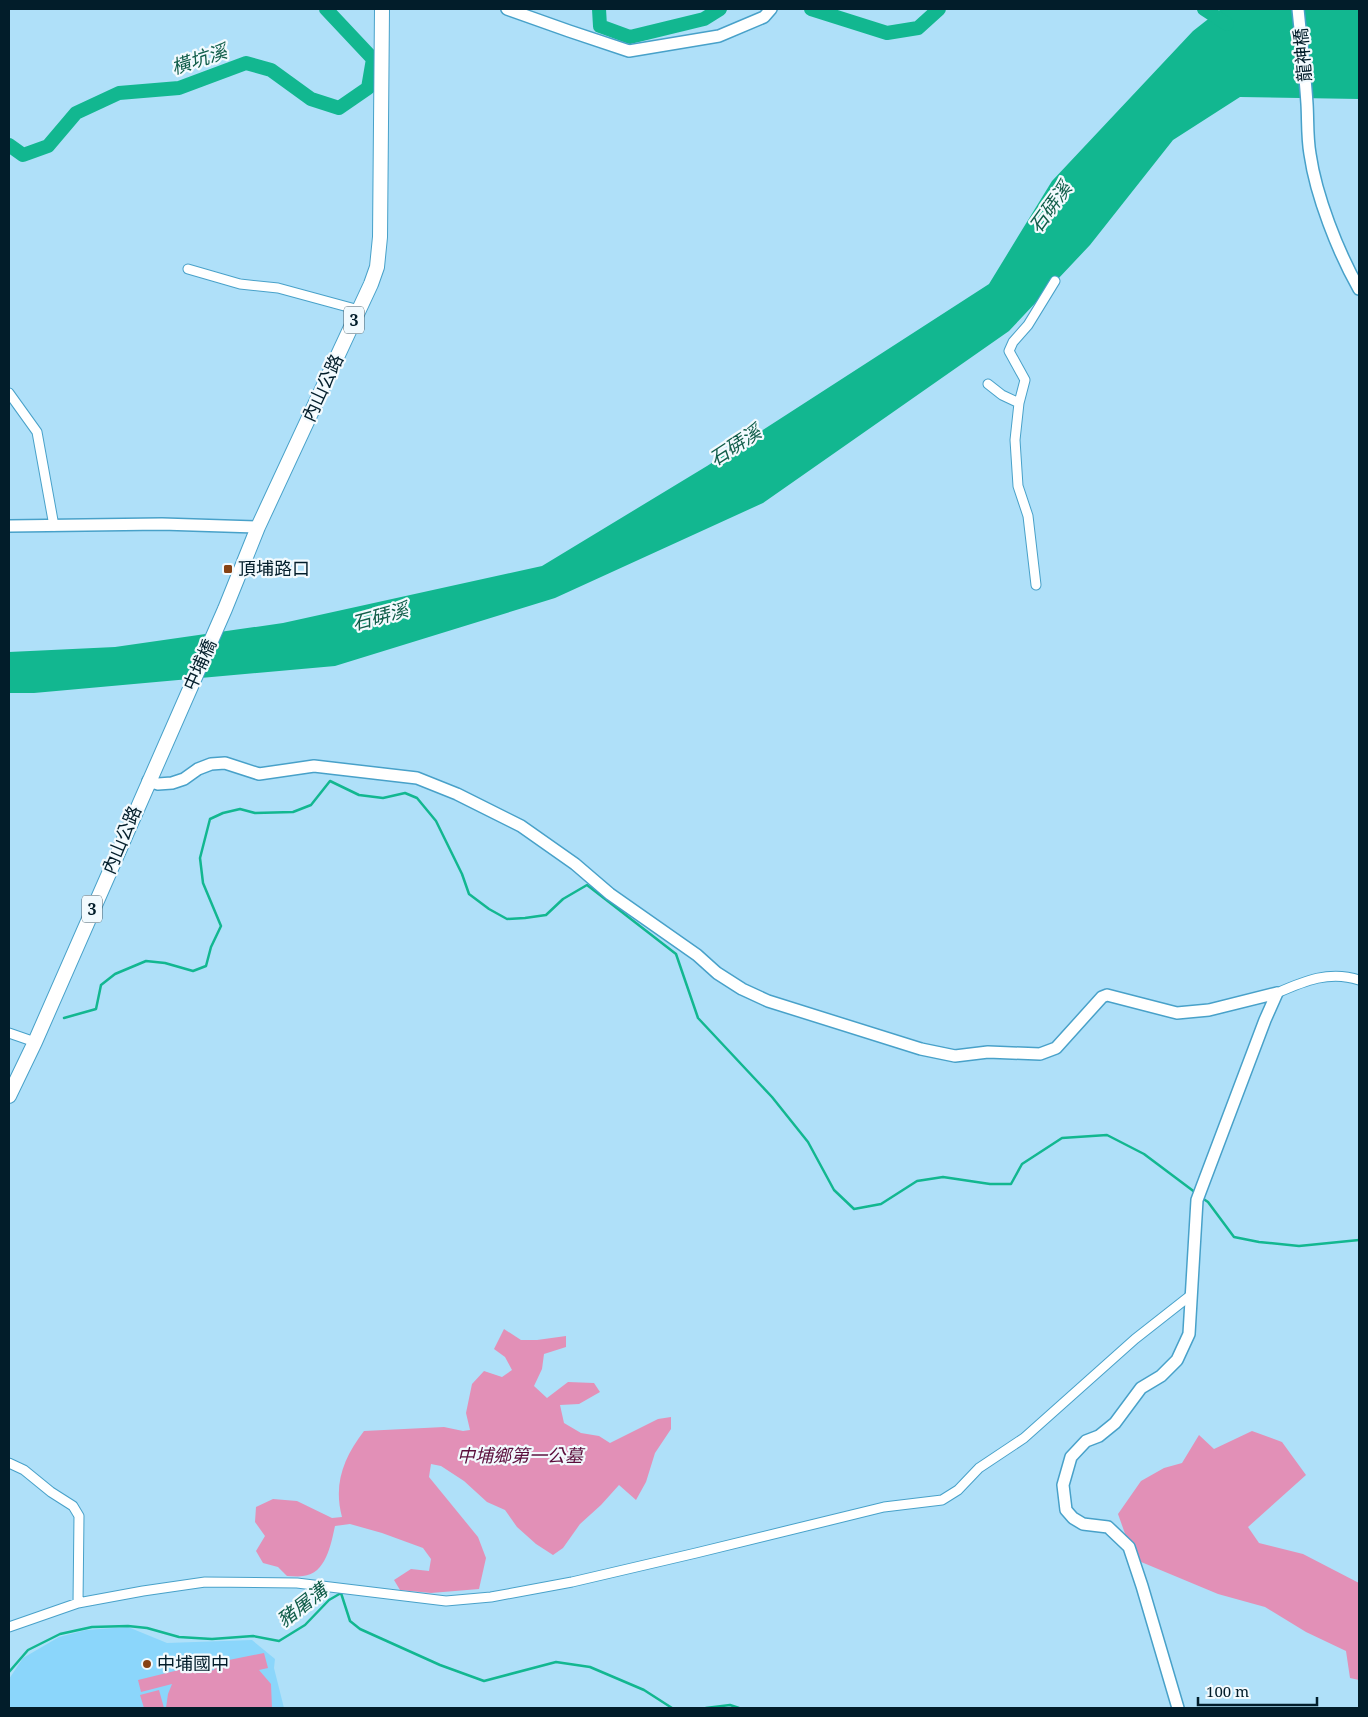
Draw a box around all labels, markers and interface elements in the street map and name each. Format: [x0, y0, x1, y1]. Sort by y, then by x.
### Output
street label: 龍神橋 [1288, 27, 1316, 83]
water label: 橫坑溪 [168, 37, 233, 80]
water label: 石硦溪 [1023, 174, 1079, 238]
road number: 3 [344, 306, 364, 334]
street label: 內山公路 [296, 350, 348, 425]
water label: 石硦溪 [704, 417, 768, 471]
place label: 頂埔路口 [238, 556, 310, 580]
marker: 頂埔路口 [222, 563, 234, 575]
water label: 石硦溪 [349, 595, 414, 636]
street label: 中埔橋 [177, 635, 221, 694]
street label: 內山公路 [96, 802, 146, 877]
road number: 3 [82, 896, 102, 922]
park label: 中埔鄉第一公墓 [457, 1443, 586, 1467]
water label: 豬屠溝 [272, 1575, 335, 1633]
place label: 中埔國中 [157, 1651, 229, 1675]
marker: 中埔國中 [141, 1658, 153, 1670]
scale bar [1198, 1674, 1317, 1706]
text: 100 m [1206, 1681, 1249, 1701]

